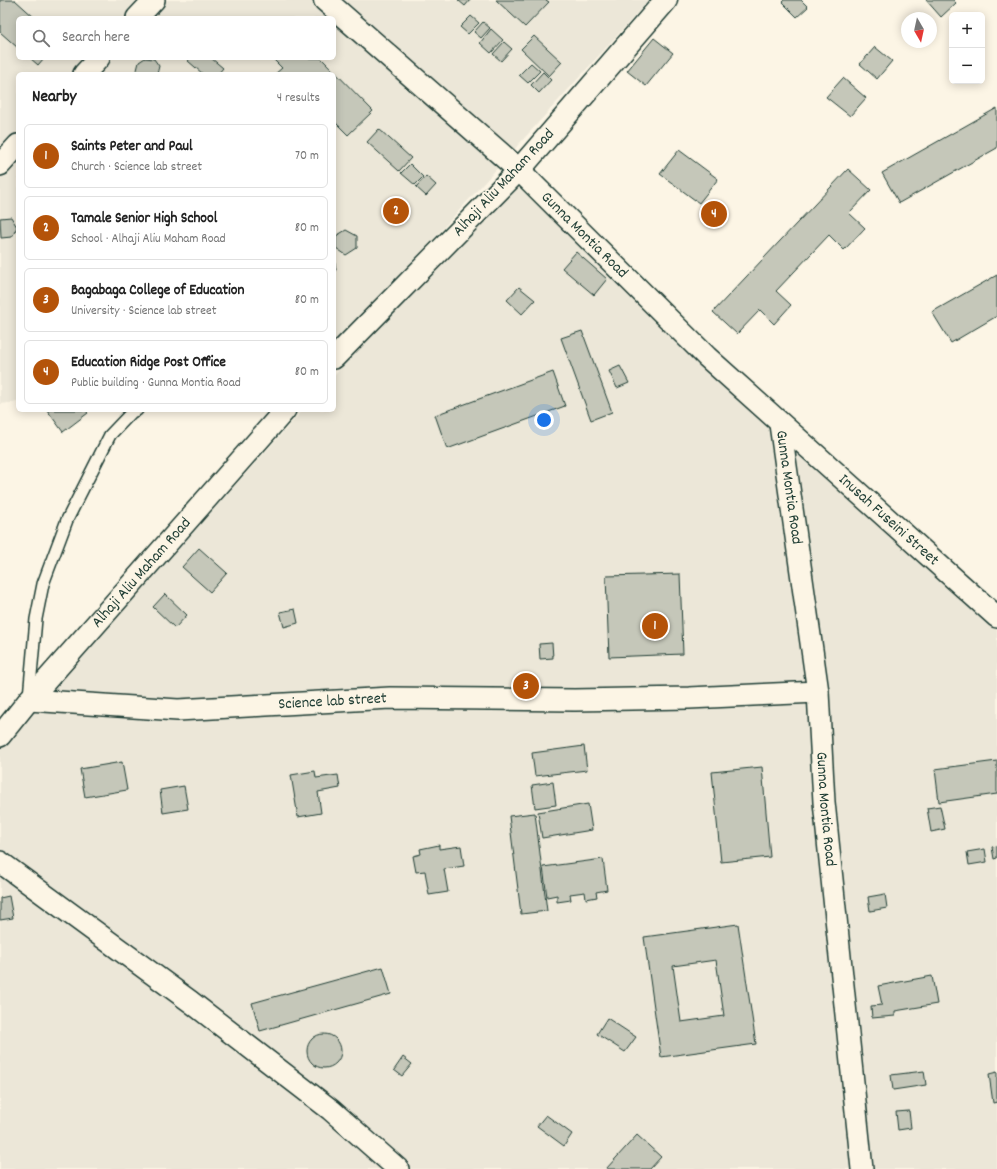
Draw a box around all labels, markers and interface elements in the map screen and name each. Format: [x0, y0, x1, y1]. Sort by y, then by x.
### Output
north arrow [901, 12, 937, 48]
map controls [949, 12, 985, 84]
button: + [949, 12, 985, 48]
search box [16, 16, 336, 60]
icon: search [30, 27, 52, 49]
text: Search here [62, 27, 130, 49]
button: − [949, 48, 985, 84]
text: Nearby [32, 86, 76, 110]
text: 4 results [277, 89, 320, 108]
street label: Alhaji Aliu Maham Road [448, 124, 560, 242]
text: Saints Peter and Paul [71, 136, 192, 158]
text: 1 [45, 147, 47, 166]
text: 70 m [295, 147, 319, 166]
text: Church · Science lab street [71, 158, 202, 177]
street label: Gunna Montia Road [536, 186, 633, 284]
pin: 2 [383, 196, 409, 226]
pin: 4 [701, 199, 727, 229]
text: Tamale Senior High School [71, 208, 217, 230]
text: 2 [43, 219, 49, 238]
text: 80 m [295, 219, 319, 238]
text: School · Alhaji Aliu Maham Road [71, 230, 226, 249]
text: Bagabaga College of Education [71, 280, 244, 302]
text: 3 [43, 291, 49, 310]
text: 80 m [295, 291, 319, 310]
text: University · Science lab street [71, 302, 217, 321]
text: Education Ridge Post Office [71, 352, 226, 374]
text: 4 [43, 363, 49, 382]
text: 80 m [295, 363, 319, 382]
text: Public building · Gunna Montia Road [71, 374, 241, 393]
your location [534, 410, 554, 430]
street label: Gunna Montia Road [770, 429, 808, 546]
street label: Inusah Fuseini Street [833, 469, 944, 571]
street label: Alhaji Aliu Maham Road [86, 512, 197, 633]
pin: 1 [642, 611, 668, 641]
pin: 3 [513, 671, 539, 701]
street label: Science lab street [278, 687, 387, 716]
street label: Gunna Montia Road [810, 751, 842, 867]

